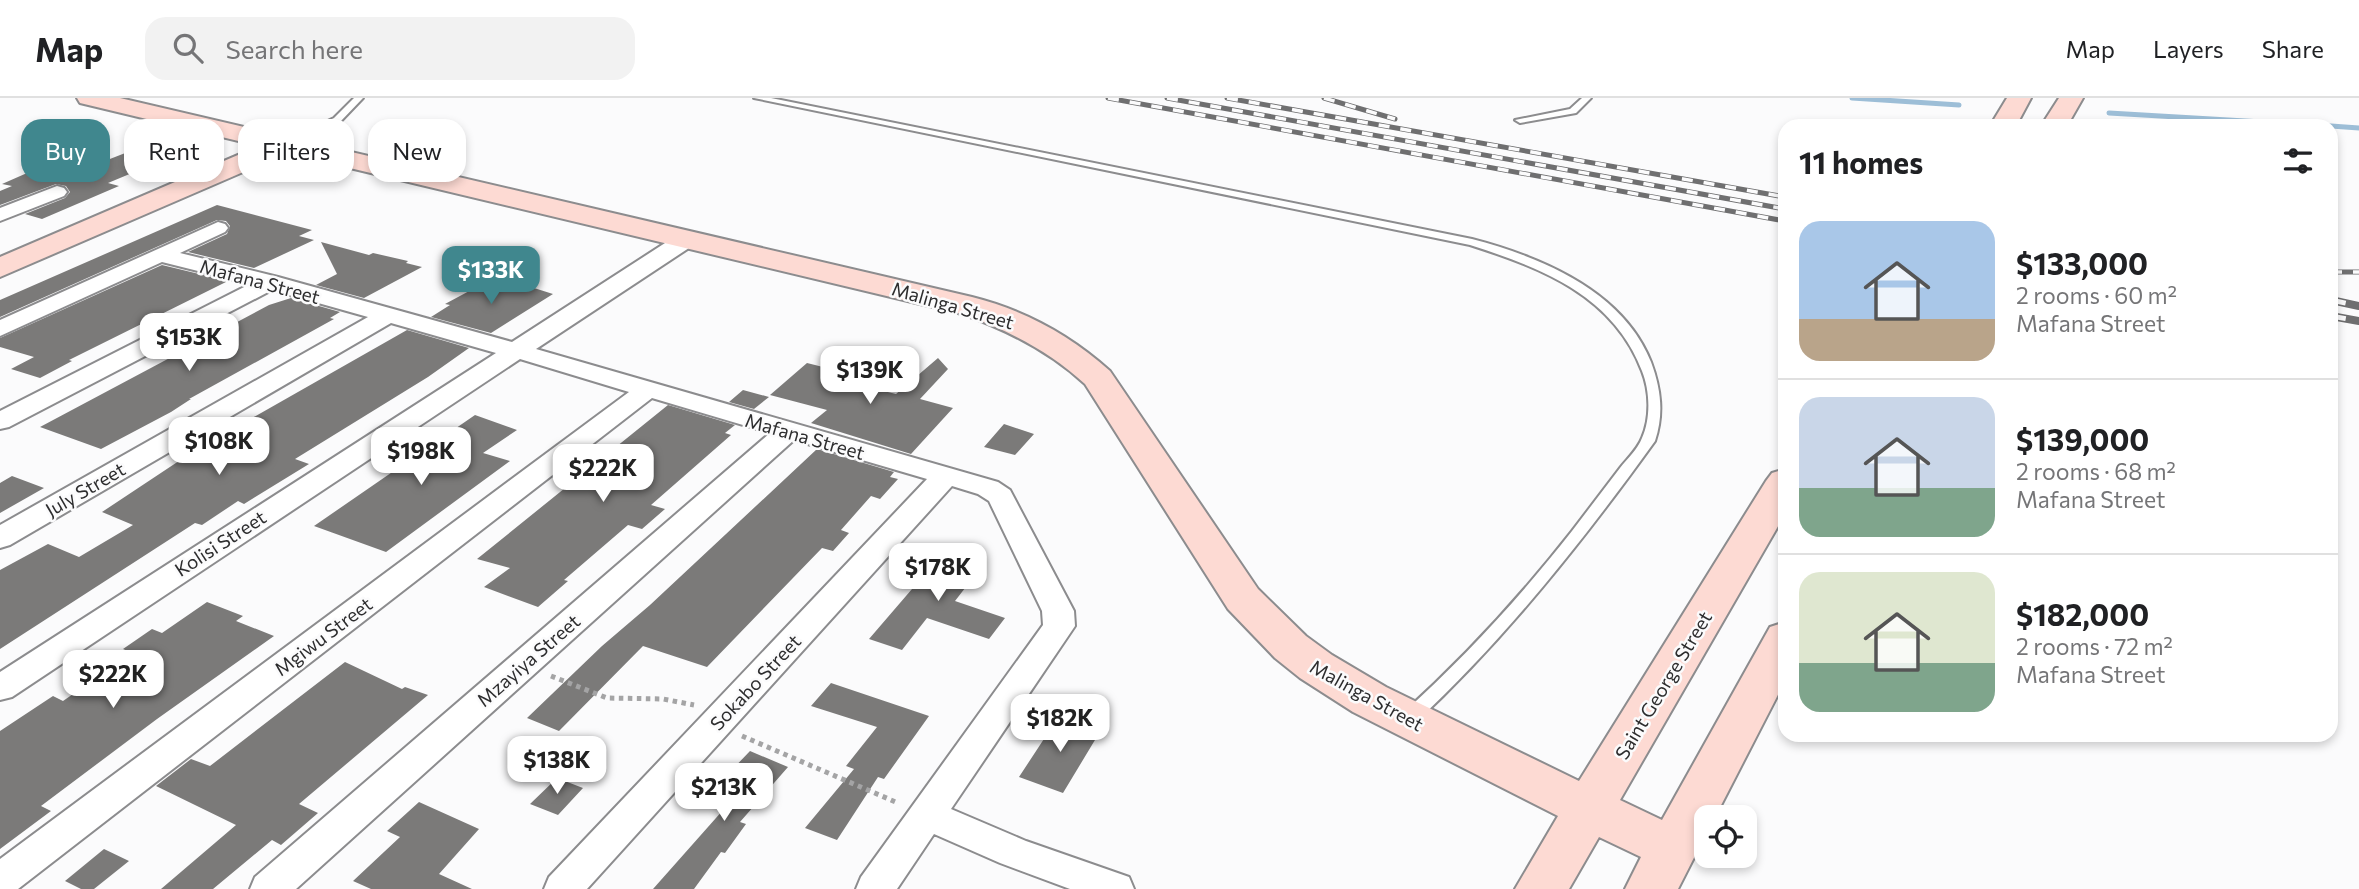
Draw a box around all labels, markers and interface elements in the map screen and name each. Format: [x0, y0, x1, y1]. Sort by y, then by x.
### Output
search box [145, 17, 635, 80]
text: Map [35, 28, 103, 69]
icon: search [169, 29, 207, 67]
text: Search here [225, 33, 363, 64]
text: Map [2066, 34, 2115, 63]
text: Layers [2153, 34, 2224, 63]
text: Share [2262, 34, 2324, 63]
chip: Buy [21, 119, 110, 182]
chip: Rent [124, 119, 224, 182]
chip: Filters [238, 119, 354, 182]
chip: New [368, 119, 466, 182]
icon: filters [2279, 142, 2317, 180]
text: 11 homes [1799, 143, 1923, 180]
text: $133,000 [2016, 244, 2148, 281]
pin: $133K [442, 246, 540, 306]
icon: home [1855, 249, 1939, 333]
street label: Mafana Street [197, 254, 323, 308]
text: $133K [458, 255, 524, 283]
street label: Malinga Street [889, 277, 1017, 333]
text: 2 rooms · 60 m² [2016, 281, 2177, 309]
text: Mafana Street [2016, 309, 2165, 337]
pin: $153K [140, 314, 238, 373]
text: $153K [156, 322, 222, 350]
pin: $139K [821, 346, 919, 406]
text: $139K [836, 355, 904, 383]
street label: Mafana Street [743, 408, 868, 464]
pin: $108K [170, 418, 268, 477]
text: $139,000 [2016, 420, 2149, 457]
icon: home [1855, 425, 1939, 509]
text: $108K [184, 426, 254, 454]
pin: $198K [372, 428, 470, 487]
text: $198K [387, 436, 455, 464]
pin: $222K [554, 444, 652, 504]
text: $222K [569, 453, 637, 481]
street label: July Street [41, 457, 129, 521]
text: 2 rooms · 68 m² [2016, 457, 2176, 485]
text: Mafana Street [2016, 485, 2165, 513]
street label: Kolisi Street [170, 505, 270, 581]
pin: $178K [889, 544, 987, 603]
text: $178K [905, 552, 971, 580]
street label: Mgiwu Street [270, 592, 377, 680]
text: $182,000 [2016, 595, 2149, 632]
icon: home [1855, 600, 1939, 684]
street label: Saint George Street [1610, 607, 1716, 763]
street label: Mzayiya Street [472, 609, 584, 711]
street label: Sokabo Street [705, 629, 805, 735]
text: 2 rooms · 72 m² [2016, 632, 2173, 660]
pin: $222K [64, 650, 162, 710]
street label: Malinga Street [1306, 654, 1428, 736]
text: $222K [79, 659, 147, 687]
text: Mafana Street [2016, 660, 2165, 688]
pin: $182K [1011, 694, 1109, 754]
text: $182K [1027, 703, 1093, 731]
pin: $138K [508, 736, 606, 796]
text: $138K [523, 745, 591, 773]
pin: $213K [675, 764, 773, 823]
text: $213K [691, 772, 757, 800]
map controls [1694, 805, 1757, 868]
button: locate [1694, 805, 1757, 868]

